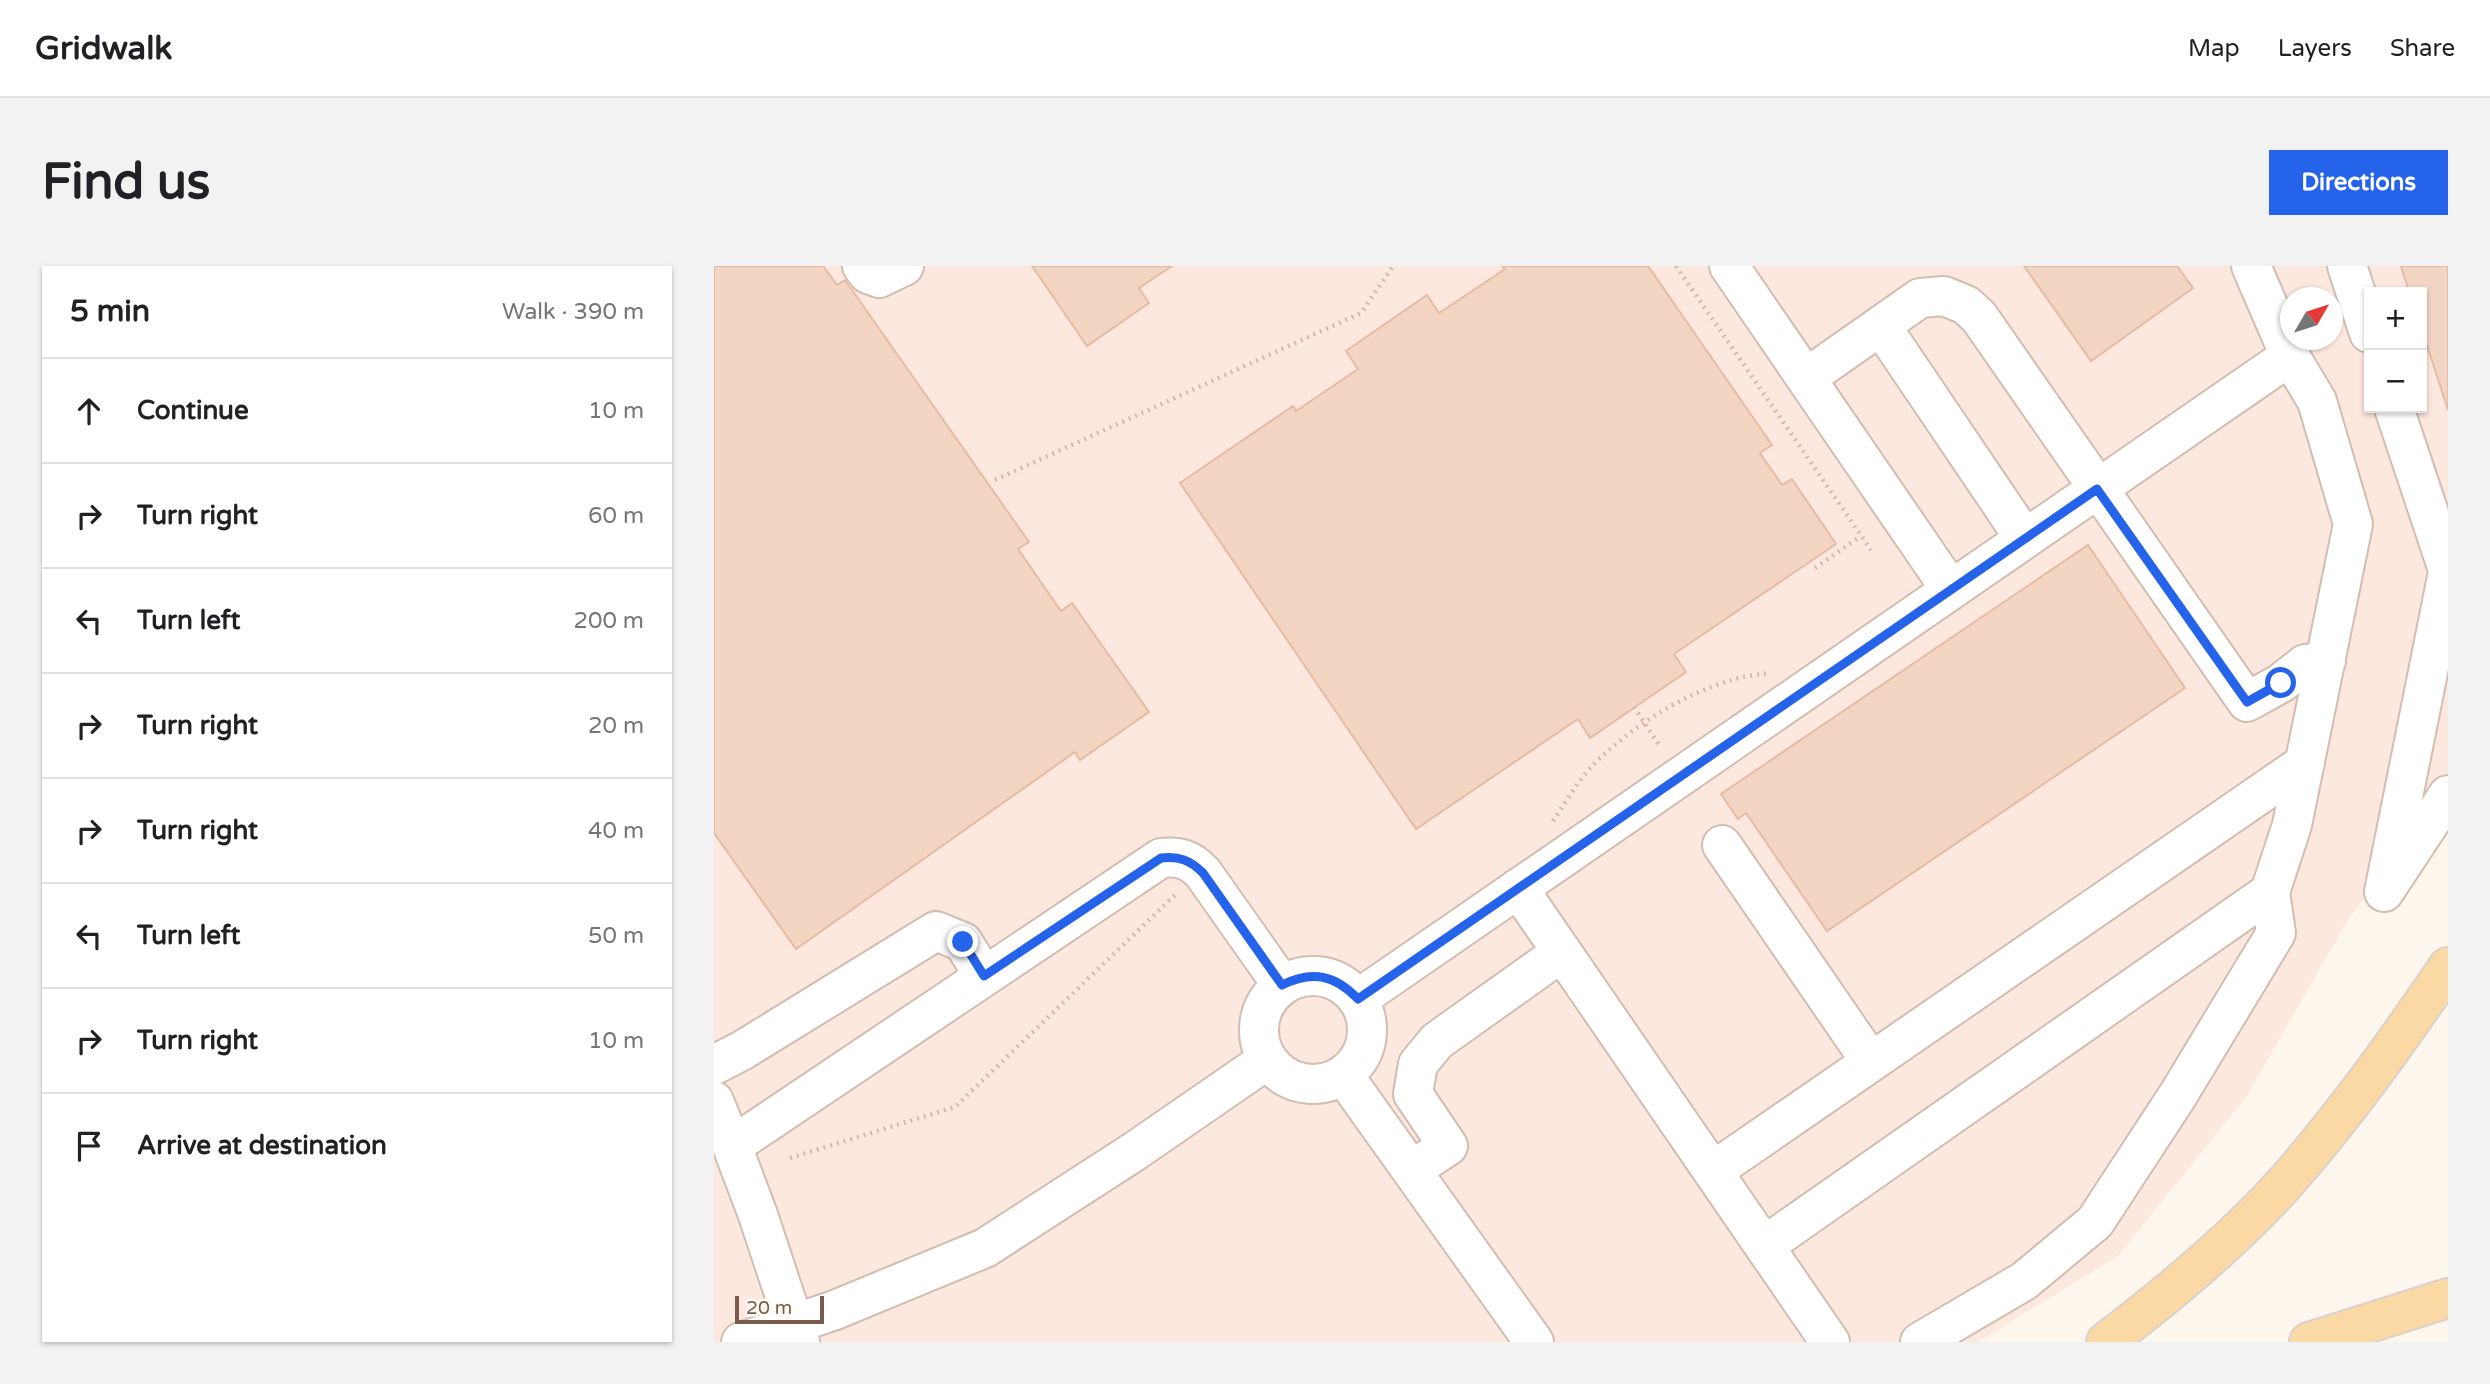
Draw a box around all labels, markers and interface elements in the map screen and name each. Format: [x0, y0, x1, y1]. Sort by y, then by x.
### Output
text: Gridwalk [35, 29, 172, 68]
text: Map [2188, 34, 2240, 63]
text: Layers [2278, 34, 2352, 63]
text: Share [2390, 34, 2455, 63]
button: Directions [2269, 150, 2448, 215]
text: Find us [42, 153, 210, 212]
north arrow [2280, 287, 2343, 350]
map controls [2364, 287, 2427, 413]
button: + [2364, 287, 2427, 350]
text: 5 min [70, 293, 150, 330]
text: Walk · 390 m [502, 298, 644, 326]
button: − [2364, 350, 2427, 413]
icon: ahead [70, 392, 108, 430]
text: Continue [137, 395, 249, 426]
text: 10 m [588, 397, 644, 425]
icon: right [70, 497, 108, 535]
text: Turn right [137, 500, 258, 531]
text: 60 m [588, 502, 644, 530]
icon: left [70, 602, 108, 640]
text: Turn left [137, 605, 240, 636]
text: 200 m [574, 607, 644, 635]
route start [2265, 667, 2296, 698]
icon: right [70, 707, 108, 745]
text: Turn right [137, 710, 258, 741]
text: 20 m [588, 712, 644, 740]
icon: right [70, 812, 108, 850]
text: Turn right [137, 815, 258, 846]
text: 40 m [588, 817, 644, 845]
icon: left [70, 917, 108, 955]
text: Turn left [137, 920, 240, 951]
text: 50 m [588, 922, 644, 950]
route end [947, 926, 978, 957]
icon: right [70, 1022, 108, 1060]
text: Turn right [137, 1025, 258, 1056]
text: 10 m [588, 1027, 644, 1055]
icon: arrive [70, 1127, 108, 1165]
text: Arrive at destination [137, 1130, 387, 1161]
scale bar [735, 1293, 824, 1325]
text: 20 m [746, 1297, 792, 1319]

